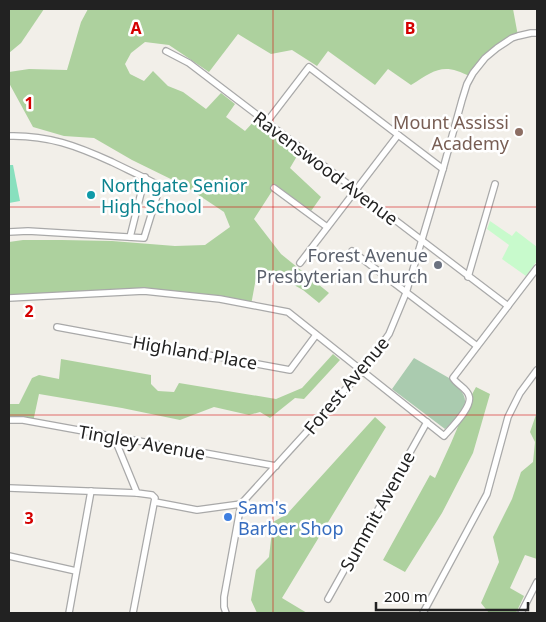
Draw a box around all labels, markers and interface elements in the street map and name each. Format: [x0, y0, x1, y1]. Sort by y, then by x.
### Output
text: A [130, 17, 142, 39]
text: B [405, 17, 415, 39]
text: 1 [24, 92, 34, 114]
street label: Ravenswood Avenue [249, 106, 403, 230]
place label: Mount Assissi Academy [393, 110, 510, 155]
marker: Mount Assissi Academy [513, 126, 525, 138]
place label: Northgate Senior High School [101, 173, 248, 218]
marker: Northgate Senior High School [85, 189, 97, 201]
place label: Forest Avenue Presbyterian Church [256, 243, 428, 288]
marker: Forest Avenue Presbyterian Church [432, 259, 444, 271]
text: 2 [24, 300, 34, 322]
street label: Highland Place [131, 329, 259, 375]
street label: Forest Avenue [298, 331, 394, 439]
street label: Tingley Avenue [77, 419, 207, 465]
street label: Summit Avenue [334, 447, 420, 575]
place label: Sam's Barber Shop [238, 495, 344, 540]
text: 3 [24, 507, 34, 529]
marker: Sam's Barber Shop [222, 511, 234, 523]
scale bar [376, 580, 528, 612]
text: 200 m [384, 586, 428, 606]

